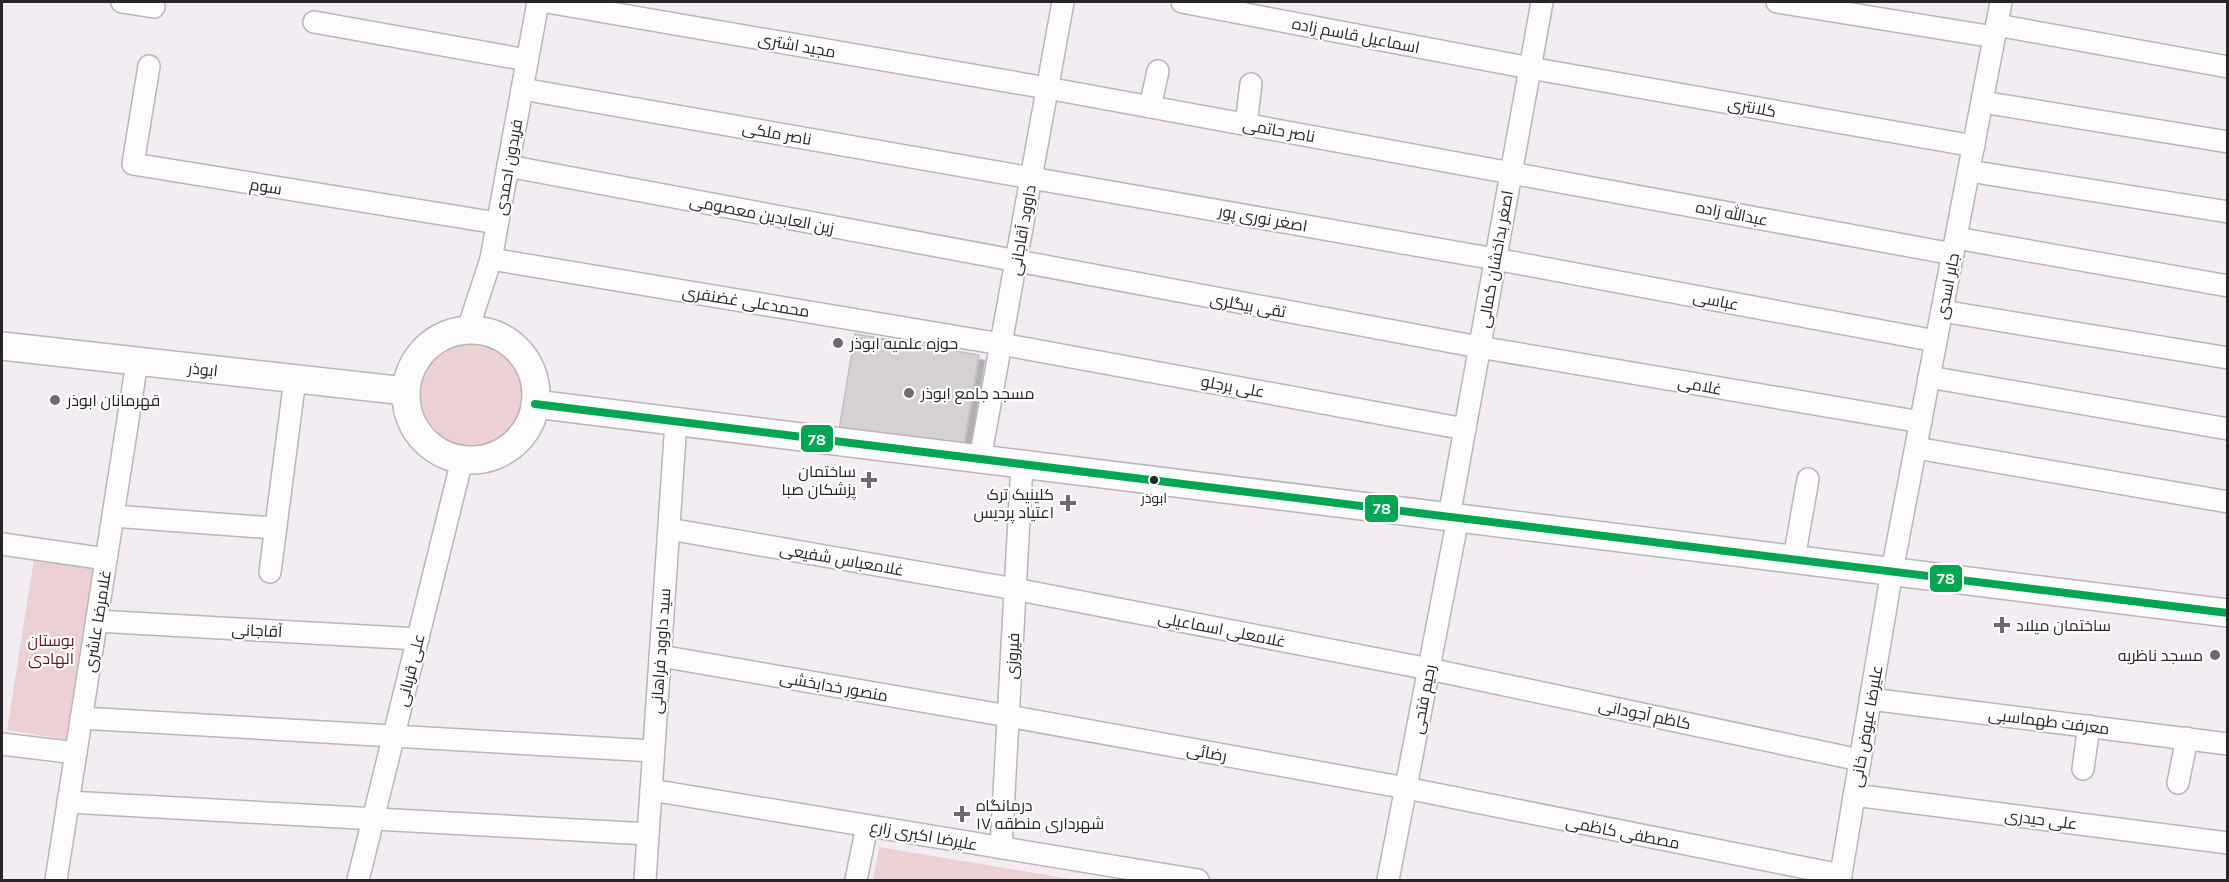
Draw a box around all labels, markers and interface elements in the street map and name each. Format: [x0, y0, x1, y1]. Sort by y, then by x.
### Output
street label: اسماعیل قاسم زاده [1290, 14, 1421, 59]
street label: مجید اشتری [756, 29, 837, 63]
street label: کلانتری [1726, 94, 1778, 122]
street label: ناصر حاتمی [1241, 115, 1317, 147]
street label: فریدون احمدی [491, 117, 527, 217]
street label: ناصر ملکی [741, 118, 813, 150]
street label: سوم [248, 175, 283, 200]
street label: داوود آقاجانی [1005, 183, 1041, 277]
street label: اصغر بداخشان کمالی [1474, 189, 1518, 329]
street label: زین العابدین معصومی [688, 191, 836, 239]
street label: عبدالله زاده [1694, 196, 1770, 230]
street label: اصغر نوری پور [1216, 201, 1309, 238]
street label: جابر اسدی [1932, 251, 1964, 321]
street label: محمدعلی غضنفری [681, 282, 811, 322]
street label: عباسی [1691, 287, 1740, 315]
street label: تقی بیگلری [1208, 289, 1288, 323]
place label: حوزه علمیه ابوذر [849, 334, 958, 353]
marker: حوزه علمیه ابوذر [831, 336, 845, 350]
street label: ابوذر [186, 358, 219, 381]
street label: علی برجلو [1199, 372, 1266, 402]
street label: غلامی [1676, 372, 1724, 400]
place label: مسجد جامع ابوذر [920, 384, 1035, 405]
marker: مسجد جامع ابوذر [902, 386, 916, 400]
place label: قهرمانان ابوذر [66, 391, 160, 411]
marker: قهرمانان ابوذر [48, 393, 62, 407]
line badge: 78 [800, 424, 834, 453]
text: 78 [808, 430, 826, 449]
place label: ساختمان پزشکان صبا [781, 462, 857, 501]
marker: ساختمان پزشکان صبا [860, 471, 878, 489]
marker: ابوذر [1148, 474, 1160, 486]
place label: کلینیک ترک اعتیاد پردیس [974, 485, 1054, 524]
place label: ابوذر [1140, 490, 1167, 507]
marker: کلینیک ترک اعتیاد پردیس [1059, 494, 1077, 512]
line badge: 78 [1364, 494, 1399, 523]
text: 78 [1373, 499, 1391, 518]
street label: غلامعباس شفیعی [778, 539, 905, 581]
line badge: 78 [1929, 564, 1963, 593]
street label: غلامرضا عاشری [80, 569, 116, 674]
text: 78 [1937, 569, 1955, 588]
street label: سید داوود فراهانی [647, 588, 675, 715]
street label: غلامعلی اسماعیلی [1156, 608, 1287, 652]
marker: ساختمان میلاد [1993, 616, 2011, 634]
place label: ساختمان میلاد [2016, 616, 2111, 636]
street label: آقاجانی [231, 620, 284, 642]
park label: بوستان الهادی [28, 631, 74, 669]
street label: علی قربانی [392, 632, 430, 709]
street label: فیروزی [1002, 632, 1024, 680]
place label: مسجد ناظریه [2118, 646, 2203, 665]
marker: مسجد ناظریه [2208, 648, 2222, 662]
street label: رحیم فتحی [1407, 663, 1441, 736]
street label: علیرضا عیوض خانی [1846, 663, 1888, 789]
street label: منصور خدابخشی [778, 668, 889, 706]
street label: کاظم آجودانی [1597, 695, 1693, 735]
street label: معرفت طهماسبی [1987, 705, 2111, 739]
street label: رضائی [1185, 740, 1228, 766]
place label: درمانگاه شهرداری منطقه ۱۷ [976, 796, 1104, 834]
marker: درمانگاه شهرداری منطقه ۱۷ [953, 805, 971, 823]
street label: علی حیدری [2003, 806, 2078, 834]
street label: مصطفی کاظمی [1564, 812, 1681, 854]
street label: علیرضا اکبری زارع [868, 817, 979, 856]

